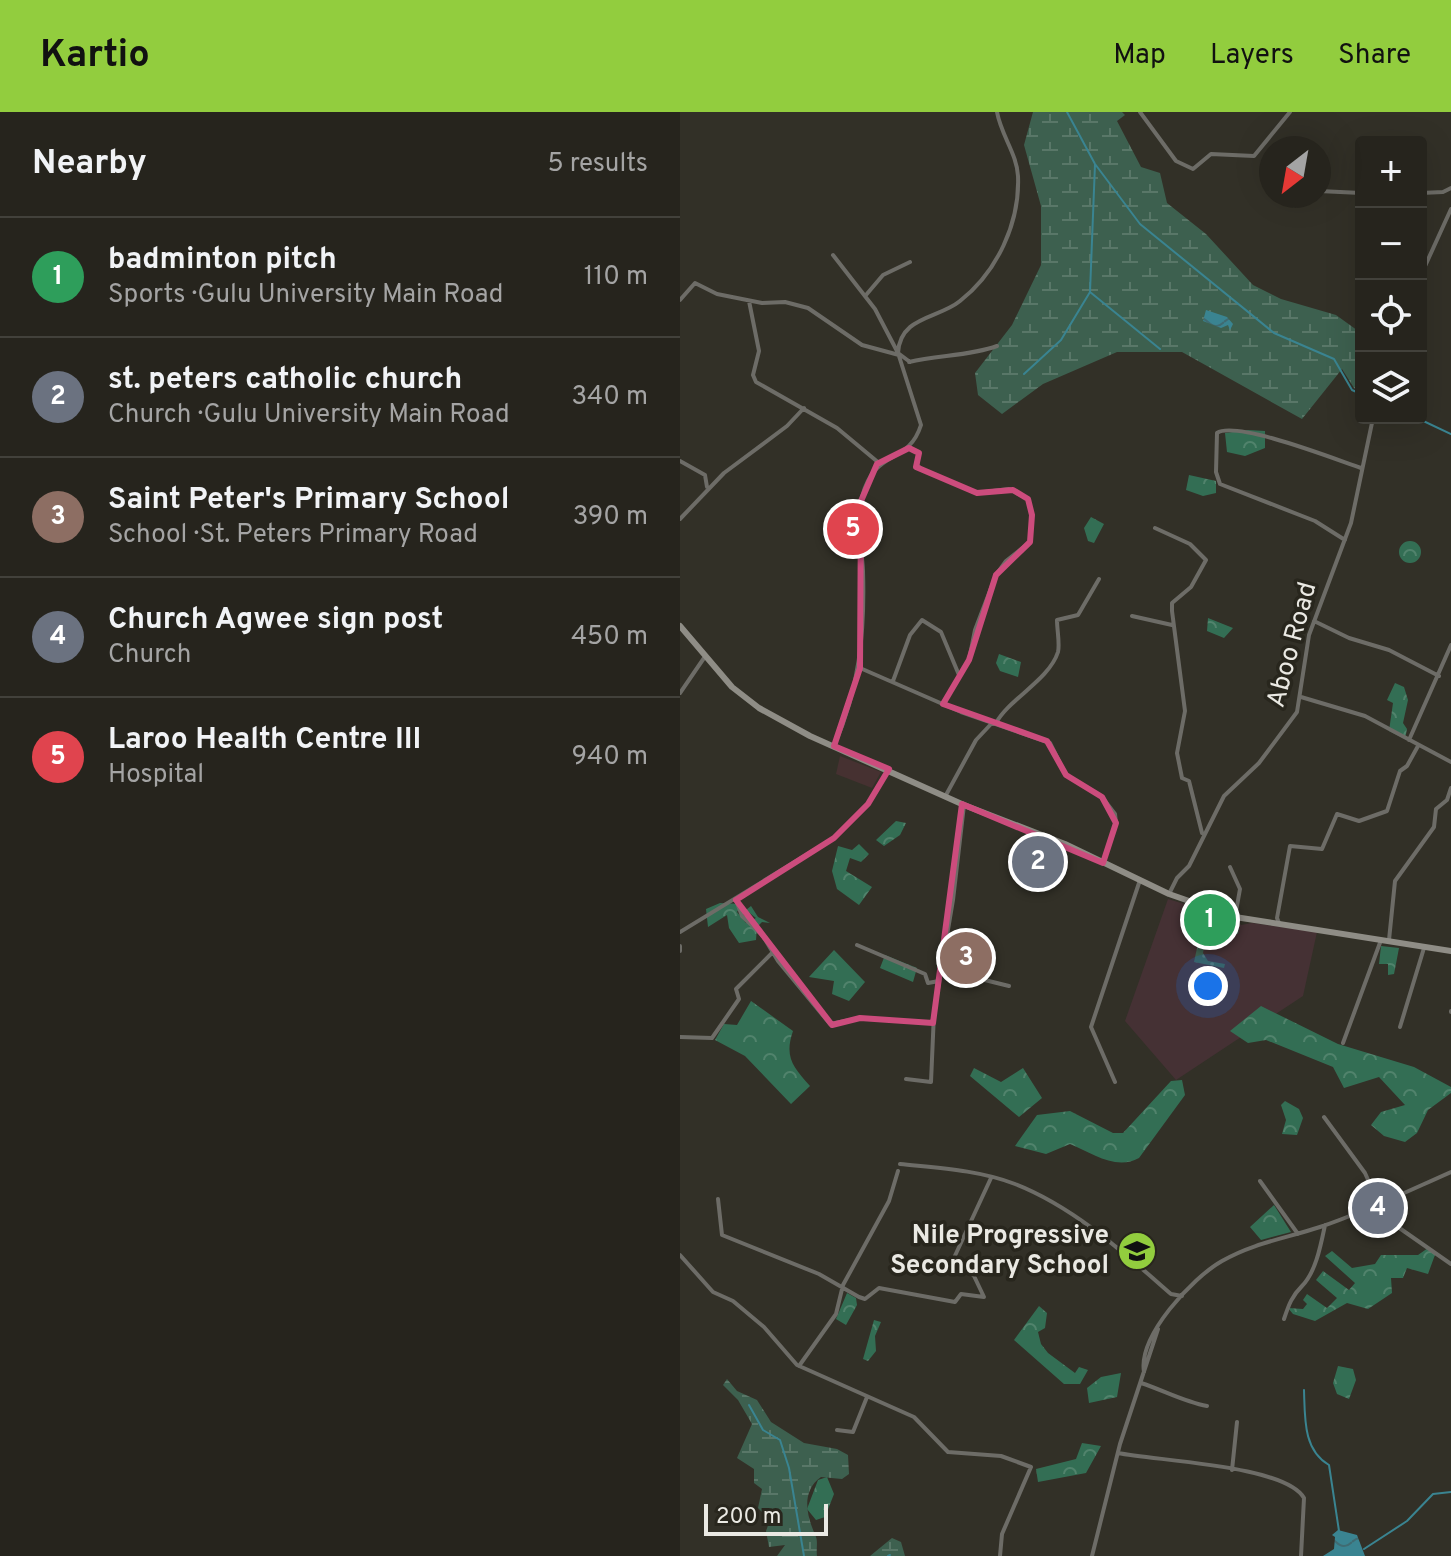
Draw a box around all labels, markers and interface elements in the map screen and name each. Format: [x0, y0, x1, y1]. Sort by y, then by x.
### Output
text: Kartio [40, 32, 150, 81]
text: Map [1113, 38, 1166, 74]
text: Layers [1210, 38, 1294, 74]
text: Share [1338, 38, 1411, 74]
north arrow [1259, 136, 1331, 208]
map controls [1355, 136, 1427, 424]
button: + [1355, 136, 1427, 208]
text: Nearby [32, 143, 147, 186]
text: 5 results [547, 148, 648, 181]
button: − [1355, 208, 1427, 280]
text: badminton pitch [108, 242, 337, 279]
text: 1 [53, 261, 63, 294]
text: 110 m [584, 261, 648, 294]
text: Sports · Gulu University Main Road [108, 279, 503, 312]
button: locate [1355, 280, 1427, 352]
button: layers [1355, 352, 1427, 424]
text: st. peters catholic church [108, 362, 462, 399]
text: 2 [50, 381, 66, 414]
text: 340 m [571, 381, 648, 414]
text: Church · Gulu University Main Road [108, 399, 510, 432]
text: Saint Peter's Primary School [108, 482, 510, 519]
pin: 5 [827, 499, 879, 559]
text: 3 [50, 501, 66, 534]
text: 390 m [573, 501, 648, 534]
text: School · St. Peters Primary Road [108, 519, 478, 552]
street label: Aboo Road [1260, 579, 1326, 711]
text: Church Agwee sign post [108, 602, 443, 639]
text: 4 [50, 621, 66, 654]
text: 450 m [571, 621, 648, 654]
text: Church [108, 639, 191, 672]
text: Laroo Health Centre III [108, 722, 421, 759]
text: 5 [50, 741, 66, 774]
text: 940 m [572, 741, 648, 774]
text: Hospital [108, 759, 204, 792]
pin: 2 [1012, 832, 1064, 892]
pin: 1 [1184, 890, 1236, 950]
pin: 3 [940, 928, 992, 988]
your location [1188, 966, 1228, 1006]
pin: 4 [1352, 1178, 1404, 1238]
place label: Nile Progressive Secondary School [890, 1220, 1109, 1283]
school or university icon: Nile Progressive Secondary School [1116, 1230, 1158, 1272]
scale bar [704, 1500, 828, 1536]
text: 200 m [716, 1504, 781, 1531]

